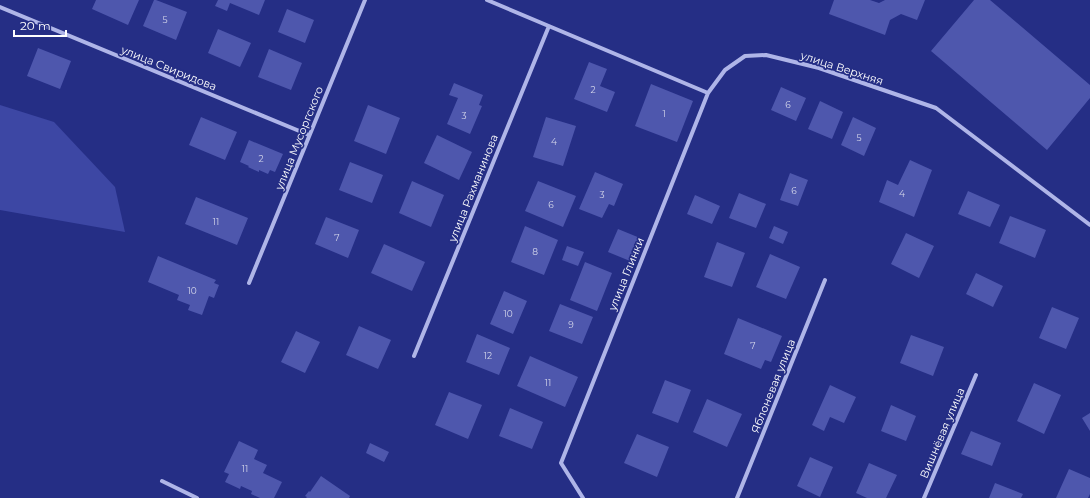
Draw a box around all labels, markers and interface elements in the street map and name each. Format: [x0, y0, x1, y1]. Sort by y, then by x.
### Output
scale bar [14, 12, 66, 38]
house number: 5 [162, 14, 168, 25]
text: 20 m [20, 18, 51, 33]
street label: улица Свиридова [118, 42, 219, 94]
street label: улица Верхняя [798, 48, 885, 88]
street label: улица Мусоргского [271, 84, 326, 193]
house number: 2 [590, 84, 596, 95]
house number: 6 [785, 99, 791, 110]
house number: 1 [662, 108, 666, 119]
house number: 3 [461, 110, 467, 121]
street label: улица Рахманинова [445, 132, 501, 245]
house number: 5 [856, 132, 862, 143]
house number: 4 [551, 136, 557, 147]
house number: 2 [258, 153, 264, 164]
house number: 6 [791, 185, 797, 196]
house number: 4 [899, 188, 905, 199]
house number: 3 [599, 189, 605, 200]
house number: 6 [548, 199, 554, 210]
house number: 11 [213, 216, 219, 227]
house number: 7 [334, 232, 340, 243]
street label: улица Глинки [605, 235, 647, 314]
house number: 8 [532, 246, 538, 257]
house number: 10 [187, 285, 197, 296]
house number: 10 [503, 308, 513, 319]
house number: 9 [568, 319, 574, 330]
street label: Яблоневая улица [748, 337, 798, 435]
house number: 7 [750, 340, 756, 351]
house number: 12 [484, 350, 492, 361]
house number: 11 [545, 377, 551, 388]
street label: Вишнёвая улица [917, 386, 967, 480]
house number: 11 [242, 463, 248, 474]

